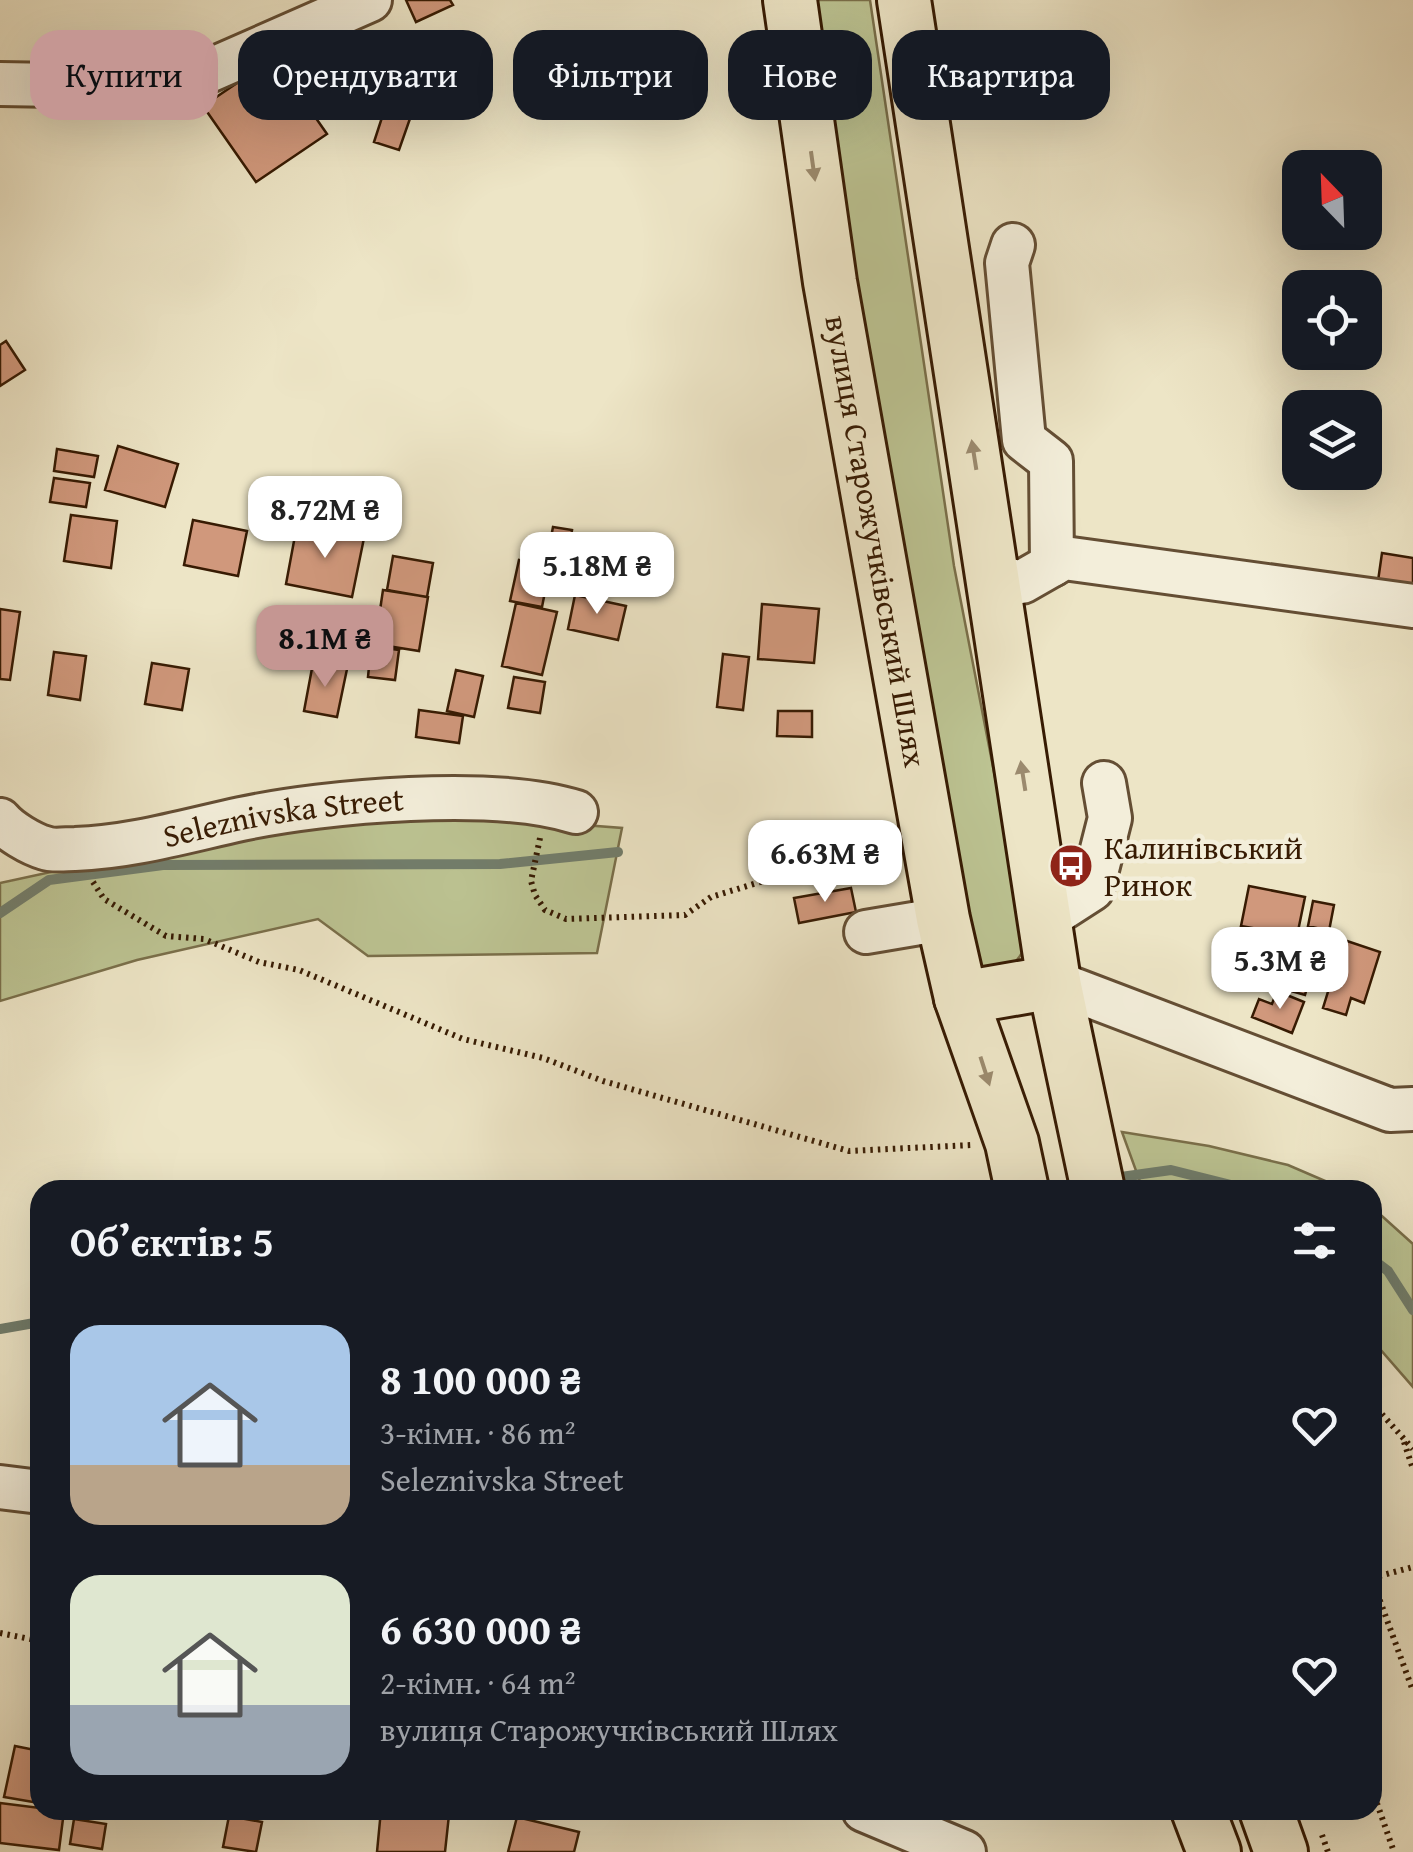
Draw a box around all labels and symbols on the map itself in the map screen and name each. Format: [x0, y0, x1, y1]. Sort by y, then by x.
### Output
north arrow [1282, 150, 1382, 250]
one-way arrow [806, 151, 822, 182]
street label: вулиця Старожучківський Шлях [813, 312, 940, 771]
one-way arrow [966, 438, 982, 470]
pin: 8.72M ₴ [233, 476, 417, 561]
pin: 5.18M ₴ [505, 532, 689, 617]
pin: 8.1M ₴ [244, 605, 406, 690]
one-way arrow [1015, 760, 1031, 791]
street label: Seleznivska Street [158, 775, 405, 859]
pin: 6.63M ₴ [733, 820, 917, 905]
place label: Калинівський Ринок [1104, 824, 1303, 908]
bus stop icon: Калинівський Ринок [1048, 843, 1094, 889]
pin: 5.3M ₴ [1199, 927, 1361, 1012]
one-way arrow [979, 1057, 994, 1087]

